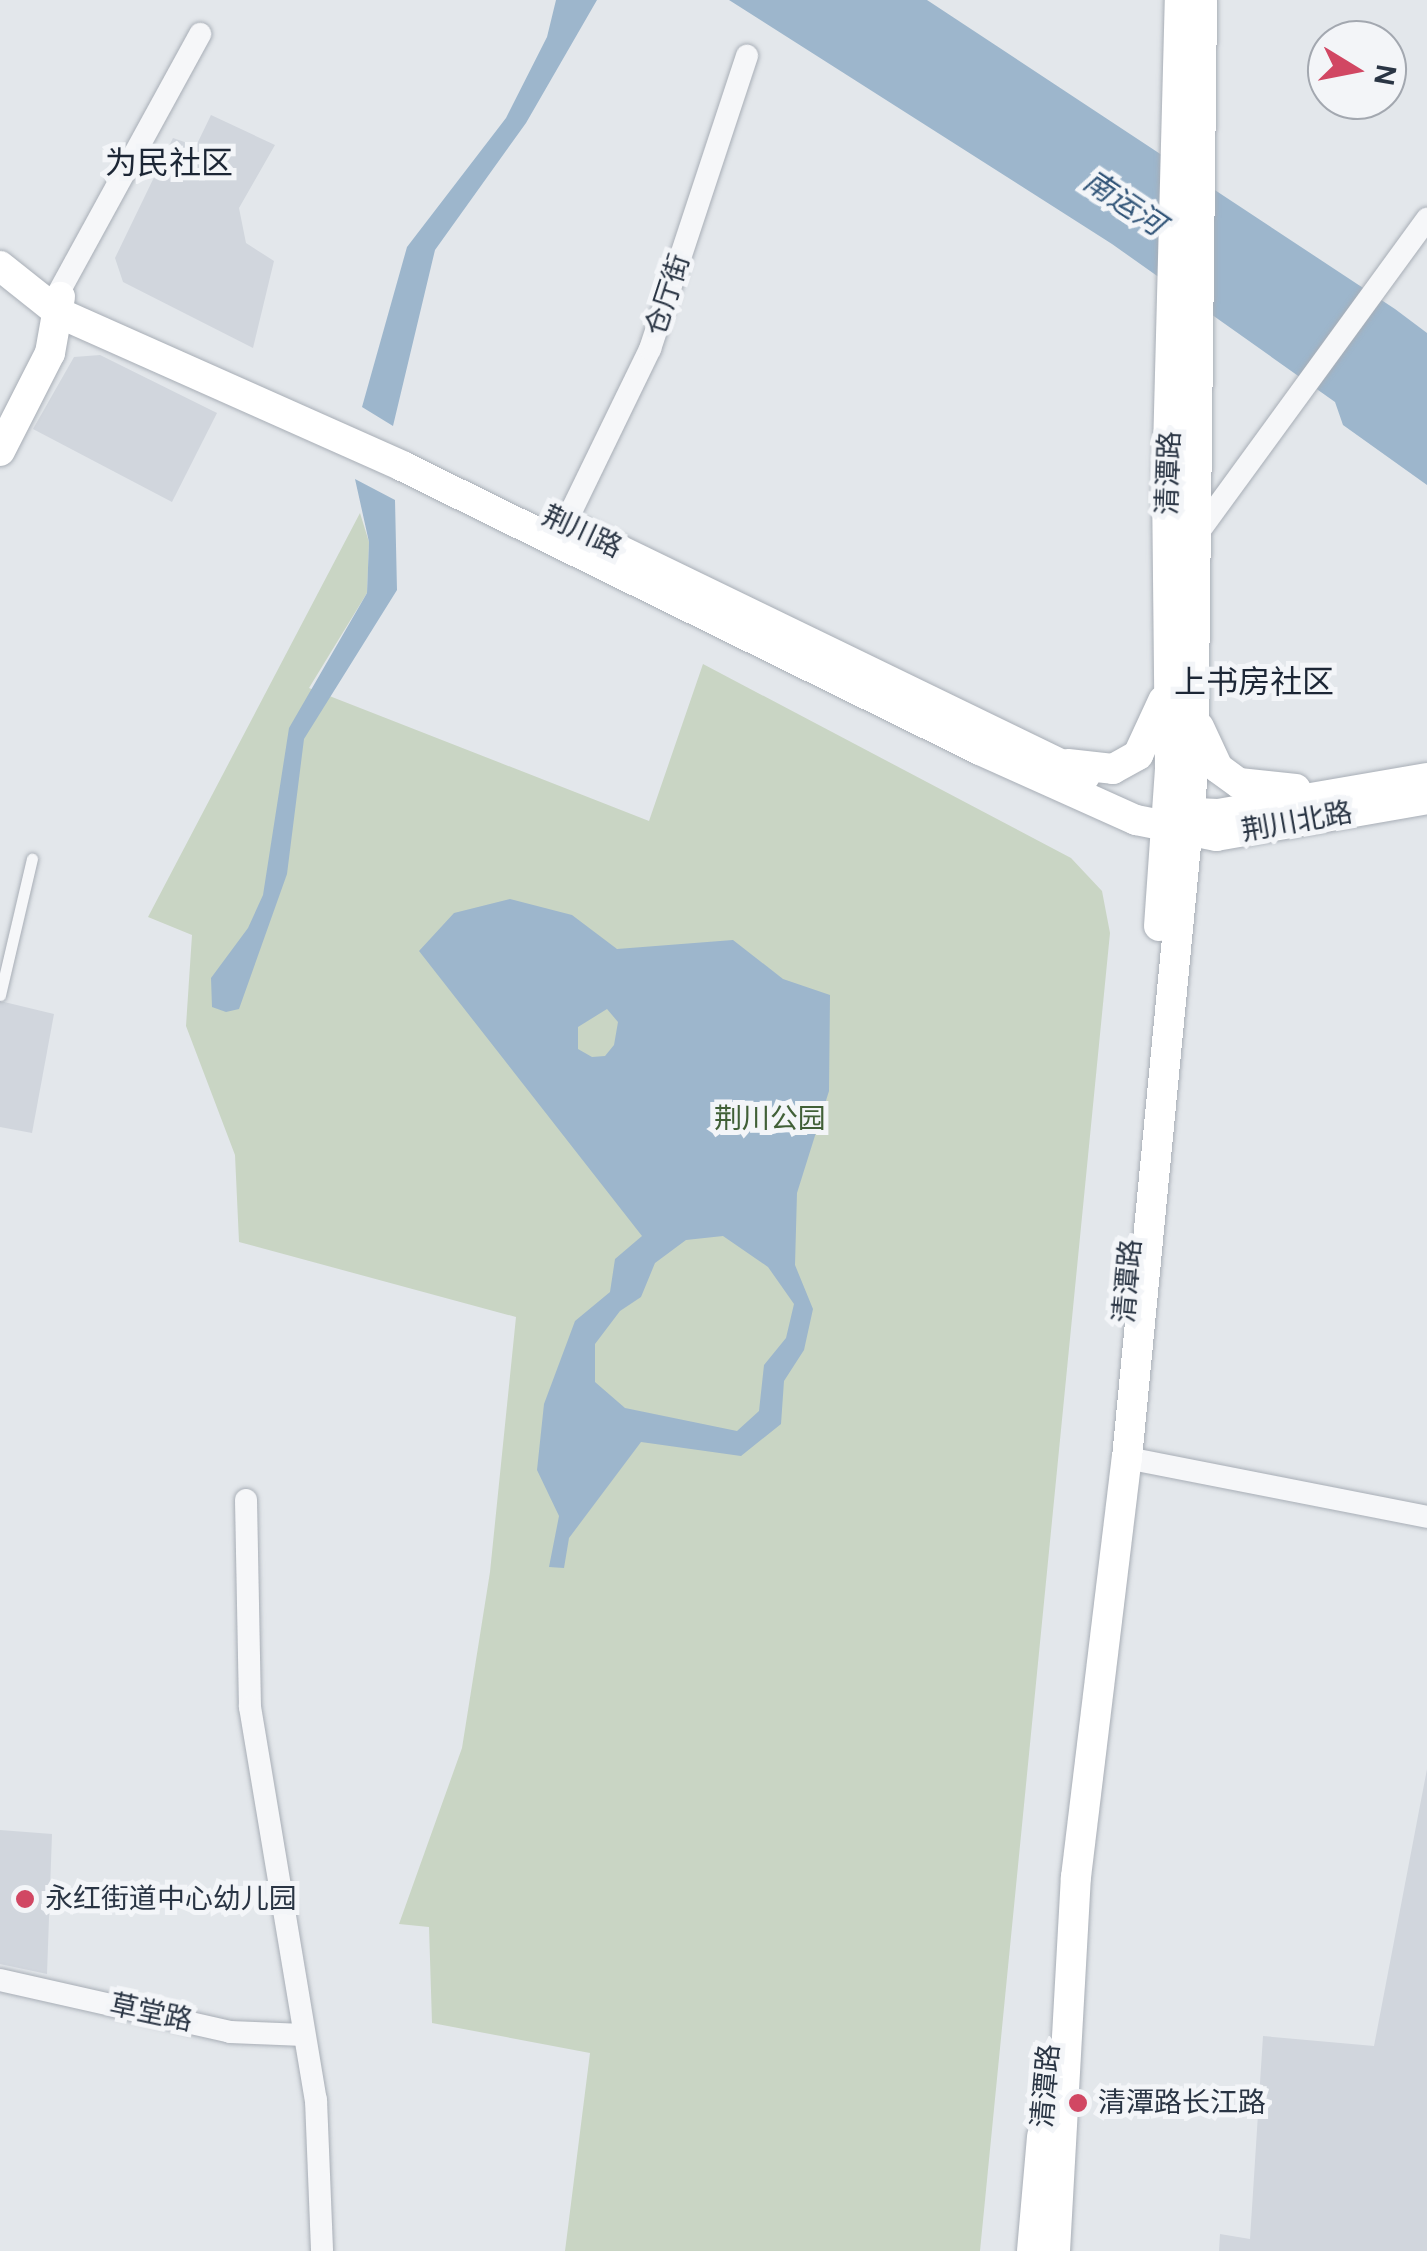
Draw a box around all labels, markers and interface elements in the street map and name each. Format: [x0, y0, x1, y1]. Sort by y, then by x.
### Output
north arrow [1307, 20, 1407, 120]
text: N [1365, 62, 1405, 88]
district label: 为民社区 [105, 144, 233, 182]
water label: 南运河 [1077, 163, 1171, 243]
street label: 仓厅街 [639, 250, 697, 340]
street label: 清潭路 [1151, 430, 1187, 516]
street label: 荆川路 [537, 499, 627, 565]
district label: 上书房社区 [1174, 663, 1334, 701]
street label: 荆川北路 [1239, 796, 1355, 848]
park label: 荆川公园 [714, 1102, 826, 1136]
street label: 清潭路 [1108, 1238, 1148, 1324]
place label: 永红街道中心幼儿园 [45, 1882, 297, 1916]
marker: 永红街道中心幼儿园 [14, 1888, 36, 1910]
street label: 草堂路 [106, 1988, 196, 2038]
street label: 清潭路 [1026, 2043, 1066, 2129]
place label: 清潭路长江路 [1098, 2086, 1266, 2120]
marker: 清潭路长江路 [1067, 2092, 1089, 2114]

